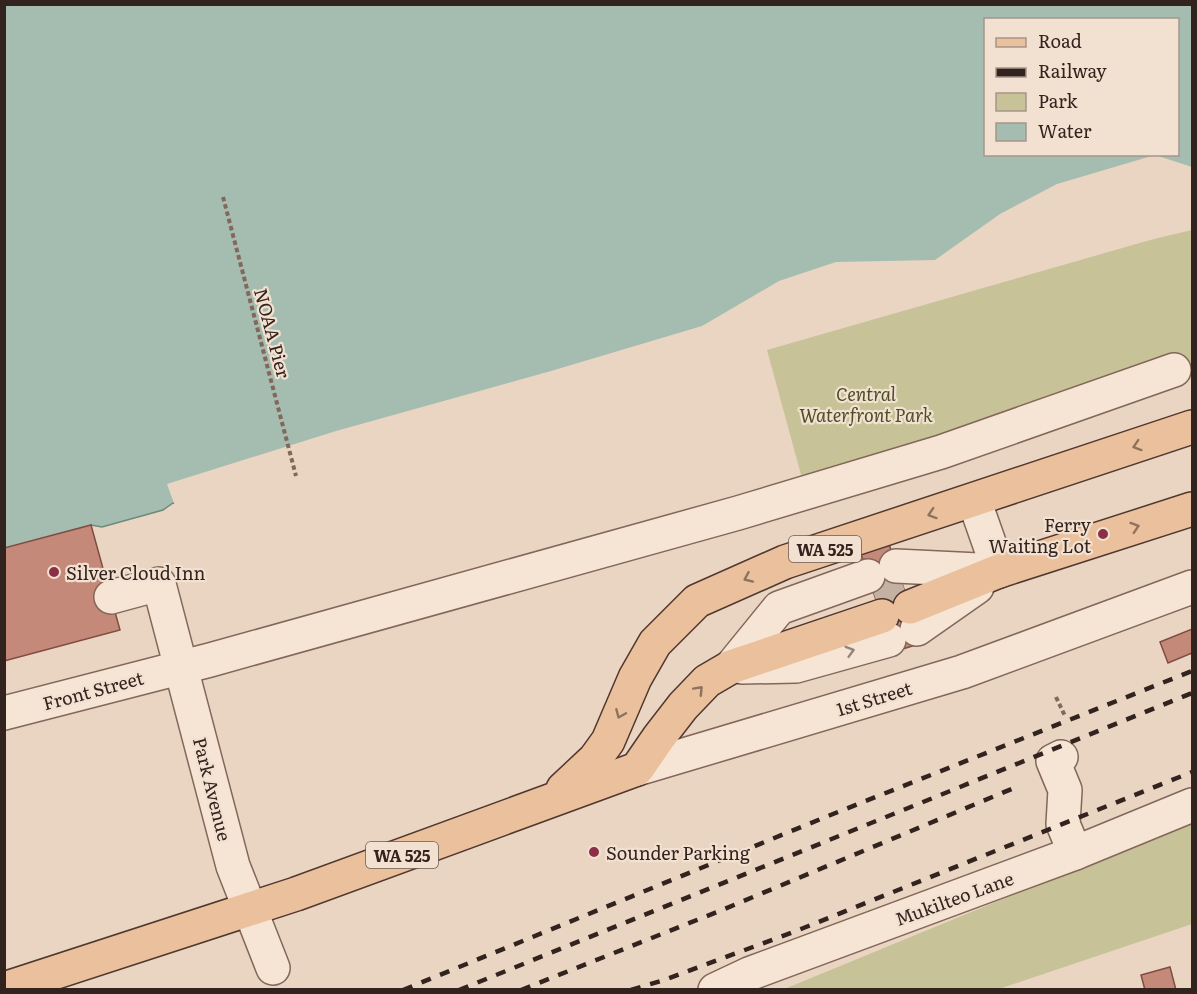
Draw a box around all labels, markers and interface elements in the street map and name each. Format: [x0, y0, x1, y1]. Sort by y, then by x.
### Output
legend [984, 18, 1179, 156]
text: Road [1038, 27, 1082, 54]
text: Railway [1038, 57, 1107, 84]
text: Park [1038, 87, 1079, 114]
text: Water [1038, 117, 1092, 144]
street label: NOAA Pier [248, 285, 298, 381]
park label: Central Waterfront Park [799, 380, 933, 428]
one-way arrow [1132, 438, 1143, 451]
one-way arrow [927, 506, 938, 519]
place label: Ferry Waiting Lot [989, 511, 1092, 559]
one-way arrow [1129, 522, 1140, 534]
marker: Ferry Waiting Lot [1096, 527, 1110, 541]
road number: WA 525 [789, 536, 861, 562]
place label: Silver Cloud Inn [66, 559, 206, 586]
marker: Silver Cloud Inn [47, 565, 61, 579]
one-way arrow [744, 571, 755, 583]
one-way arrow [845, 645, 855, 658]
street label: Front Street [40, 663, 147, 716]
street label: 1st Street [833, 674, 916, 722]
one-way arrow [692, 686, 703, 696]
one-way arrow [615, 708, 627, 719]
street label: Park Avenue [187, 734, 239, 844]
place label: Sounder Parking [606, 839, 751, 866]
road number: WA 525 [366, 842, 438, 868]
marker: Sounder Parking [587, 845, 601, 859]
street label: Mukilteo Lane [891, 864, 1017, 932]

